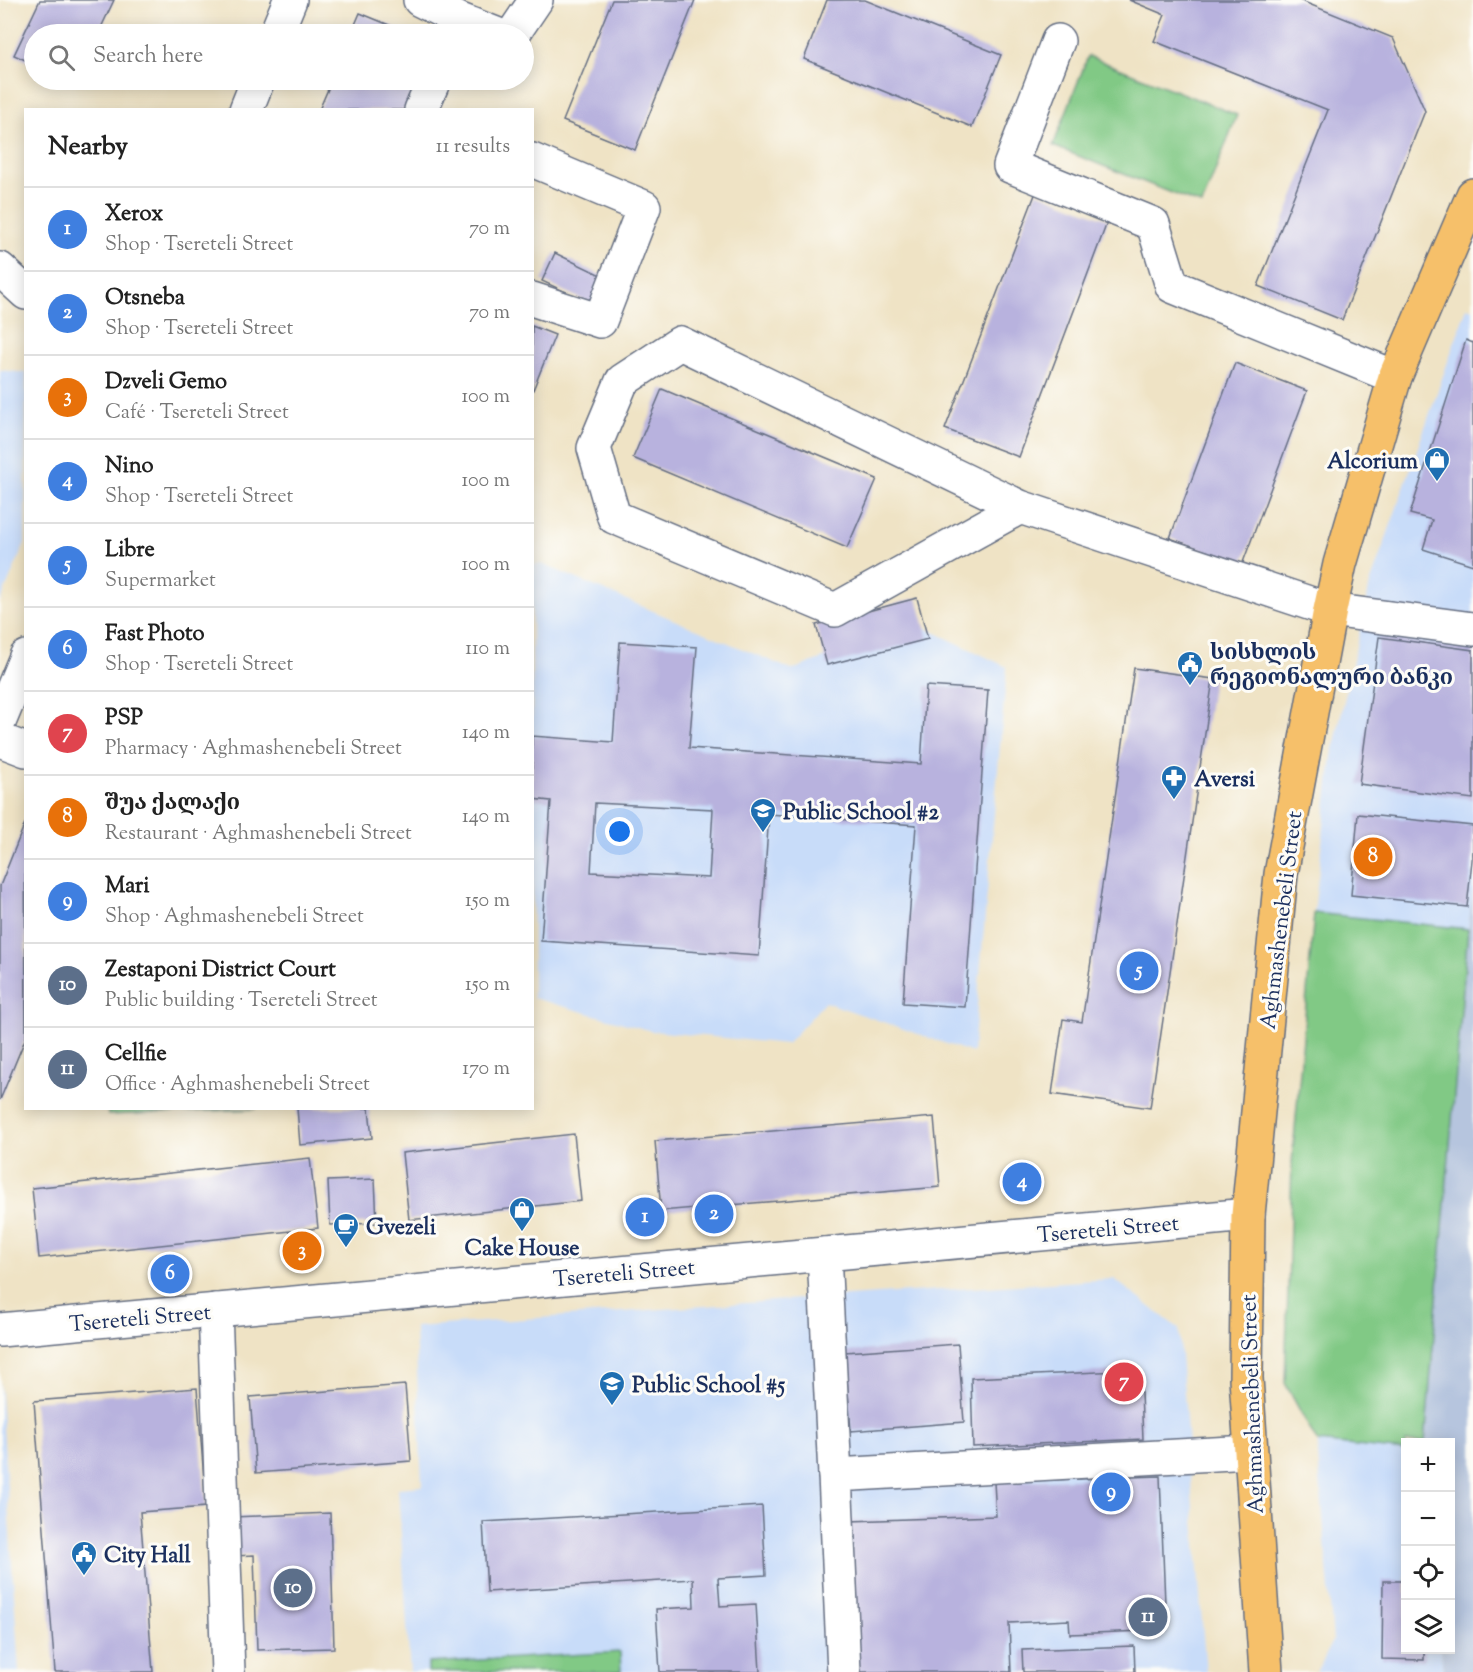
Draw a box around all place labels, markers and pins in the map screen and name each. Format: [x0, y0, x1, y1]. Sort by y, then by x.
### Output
shop icon: Alcorium [1422, 445, 1452, 483]
place label: Alcorium [1327, 447, 1419, 479]
place label: სისხლის რეგიონალური ბანკი [1210, 638, 1453, 695]
public building icon: სისხლის რეგიონალური ბანკი [1175, 649, 1205, 687]
pharmacy icon: Aversi [1159, 763, 1189, 801]
place label: Aversi [1194, 765, 1256, 797]
school or university icon: Public School #2 [748, 796, 778, 834]
place label: Public School #2 [783, 798, 940, 830]
pin: 8 [1354, 834, 1392, 880]
pin: 5 [1120, 948, 1158, 994]
pin: 4 [1002, 1160, 1042, 1204]
pin: 2 [694, 1192, 734, 1236]
pin: 1 [626, 1194, 664, 1240]
shop icon: Cake House [507, 1195, 537, 1233]
cafe icon: Gvezeli [331, 1211, 361, 1249]
place label: Gvezeli [366, 1213, 437, 1245]
pin: 3 [282, 1228, 322, 1274]
place label: Cake House [464, 1234, 580, 1266]
pin: 6 [150, 1252, 190, 1296]
pin: 7 [1104, 1360, 1144, 1404]
school or university icon: Public School #5 [597, 1369, 627, 1407]
place label: Public School #5 [632, 1371, 786, 1403]
pin: 9 [1092, 1470, 1130, 1514]
public building icon: City Hall [69, 1539, 99, 1577]
place label: City Hall [104, 1541, 191, 1573]
pin: 10 [274, 1566, 312, 1610]
pin: 11 [1128, 1594, 1168, 1640]

